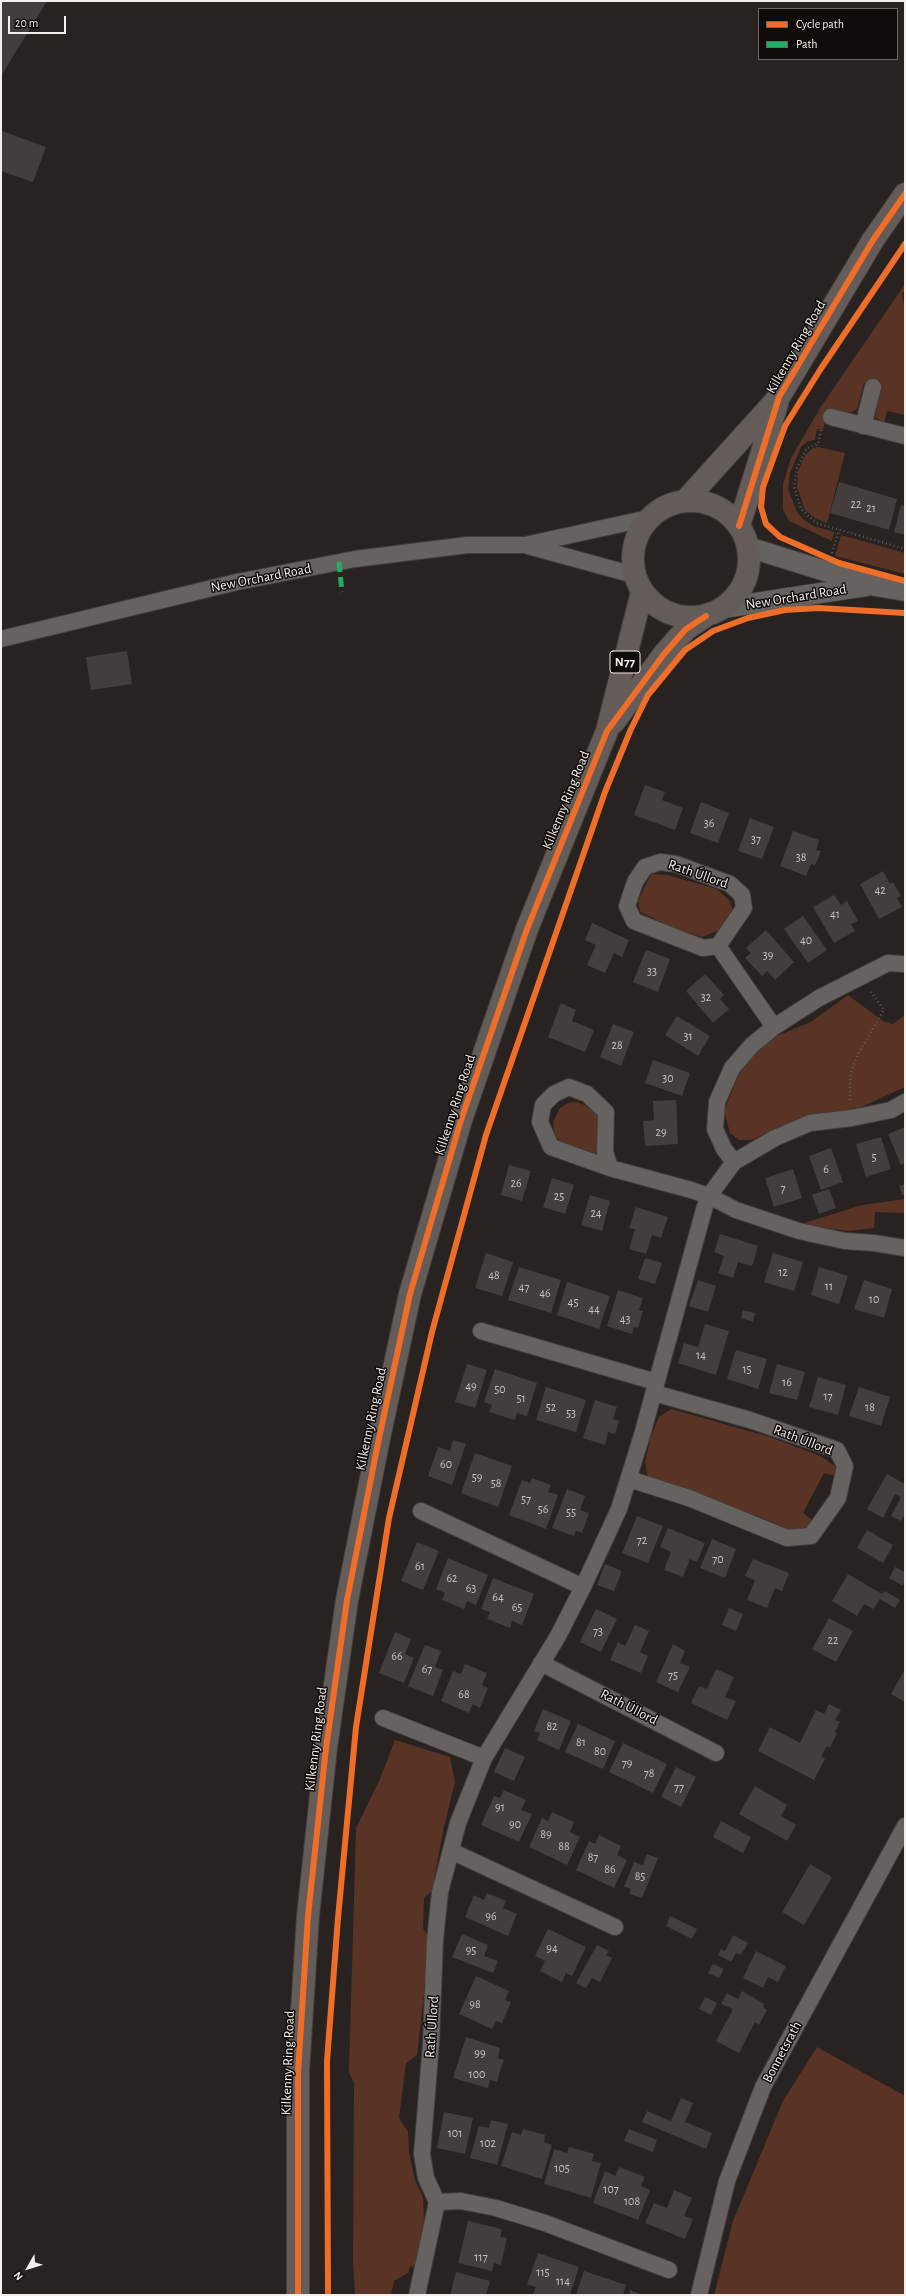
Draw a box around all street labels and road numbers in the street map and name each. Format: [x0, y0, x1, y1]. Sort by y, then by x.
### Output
street label: Kilkenny Ring Road [763, 297, 829, 397]
street label: New Orchard Road [209, 560, 313, 596]
street label: New Orchard Road [744, 581, 848, 613]
road number: N77 [610, 651, 640, 673]
street label: Kilkenny Ring Road [539, 748, 593, 852]
street label: Rath Úllord [666, 856, 730, 892]
street label: Kilkenny Ring Road [431, 1053, 479, 1157]
street label: Kilkenny Ring Road [352, 1366, 390, 1472]
street label: Rath Úllord [771, 1421, 835, 1459]
street label: Rath Úllord [597, 1685, 661, 1729]
street label: Kilkenny Ring Road [301, 1686, 331, 1792]
street label: Rath Úllord [421, 1995, 443, 2059]
street label: Kilkenny Ring Road [278, 2010, 298, 2116]
street label: Bonnetsrath [759, 2018, 805, 2086]

